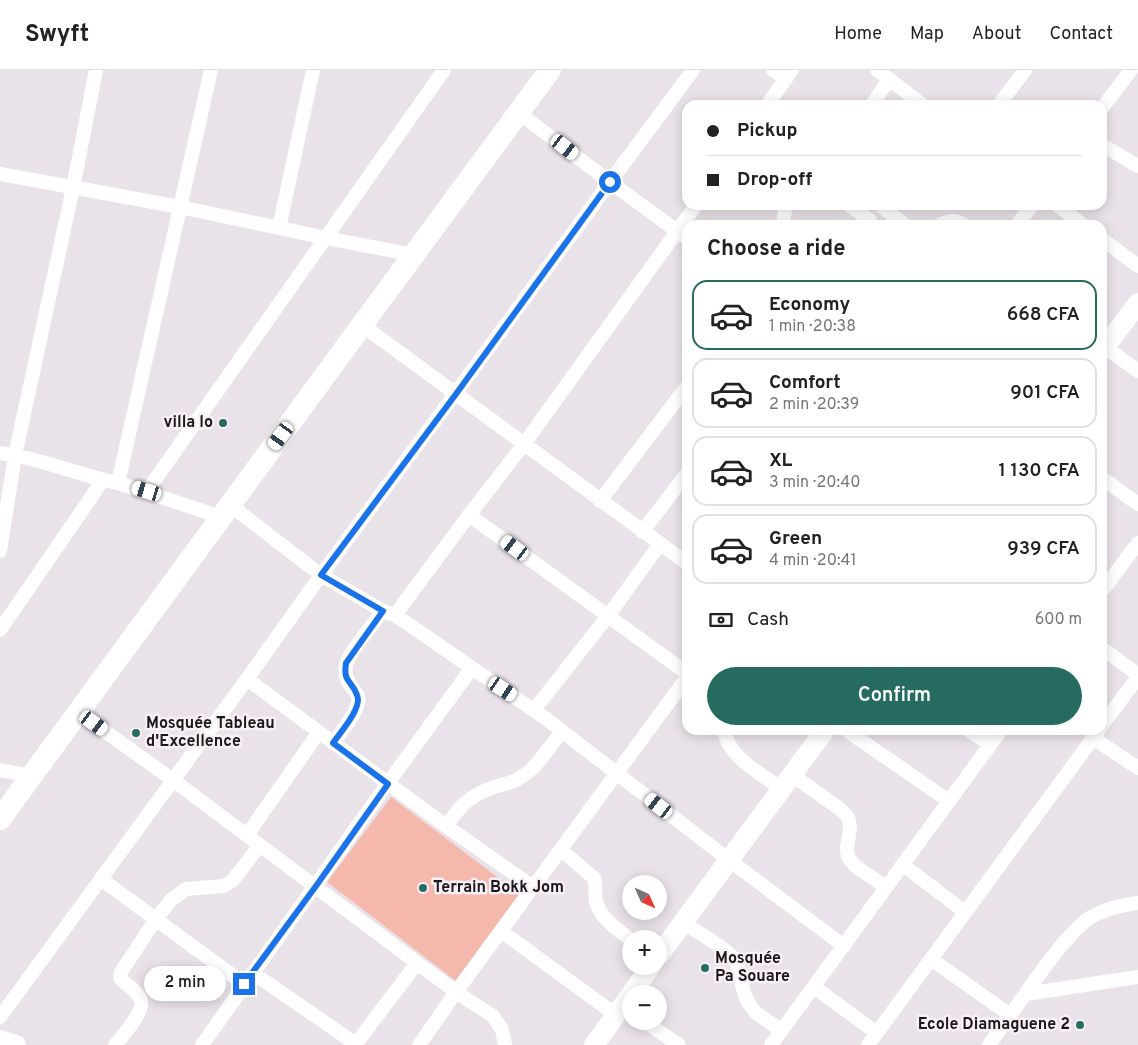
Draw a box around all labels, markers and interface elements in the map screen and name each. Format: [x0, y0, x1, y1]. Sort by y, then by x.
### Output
text: Swyft [25, 20, 89, 50]
text: Home [834, 23, 882, 46]
text: Map [910, 23, 944, 46]
text: About [972, 23, 1021, 46]
text: Contact [1049, 23, 1113, 46]
text: Pickup [737, 119, 797, 143]
car [548, 132, 581, 162]
text: Drop-off [737, 168, 812, 192]
route start [599, 171, 621, 193]
text: Choose a ride [707, 236, 845, 263]
icon: car [709, 293, 754, 338]
text: Economy [769, 293, 850, 317]
text: 668 CFA [1007, 303, 1080, 327]
text: 1 min · 20:38 [769, 317, 856, 337]
icon: car [709, 371, 754, 416]
text: Comfort [769, 371, 841, 395]
text: 901 CFA [1010, 381, 1080, 405]
text: 2 min · 20:39 [769, 395, 859, 415]
place label: villa lo [164, 413, 213, 433]
marker: villa lo [217, 417, 229, 429]
car [266, 419, 295, 453]
icon: car [709, 449, 754, 494]
text: XL [769, 449, 792, 473]
text: 1 130 CFA [999, 459, 1080, 483]
text: 3 min · 20:40 [769, 473, 860, 493]
car [130, 479, 163, 503]
icon: car [709, 527, 754, 572]
text: Green [769, 527, 822, 551]
car [498, 533, 531, 563]
text: 939 CFA [1007, 537, 1080, 561]
text: 4 min · 20:41 [769, 551, 856, 571]
icon: cash [707, 606, 735, 634]
text: Cash [747, 608, 789, 632]
text: 600 m [1035, 610, 1082, 630]
button: Confirm [707, 667, 1082, 725]
car [486, 674, 519, 704]
car [77, 708, 110, 738]
place label: Mosquée Tableau d'Excellence [146, 714, 275, 752]
marker: Mosquée Tableau d'Excellence [130, 727, 142, 739]
car [642, 791, 675, 821]
north arrow [622, 875, 668, 920]
map controls [622, 875, 667, 1030]
place label: Terrain Bokk Jom [433, 878, 564, 898]
marker: Terrain Bokk Jom [417, 882, 429, 894]
button: + [622, 930, 667, 975]
place label: Mosquée Pa Souare [715, 949, 790, 987]
marker: Mosquée Pa Souare [699, 962, 711, 974]
callout: 2 min [144, 966, 226, 1002]
text: 2 min [164, 973, 206, 993]
route end [233, 973, 255, 995]
button: − [622, 985, 667, 1030]
place label: Ecole Diamaguene 2 [918, 1015, 1070, 1035]
marker: Ecole Diamaguene 2 [1074, 1019, 1086, 1031]

